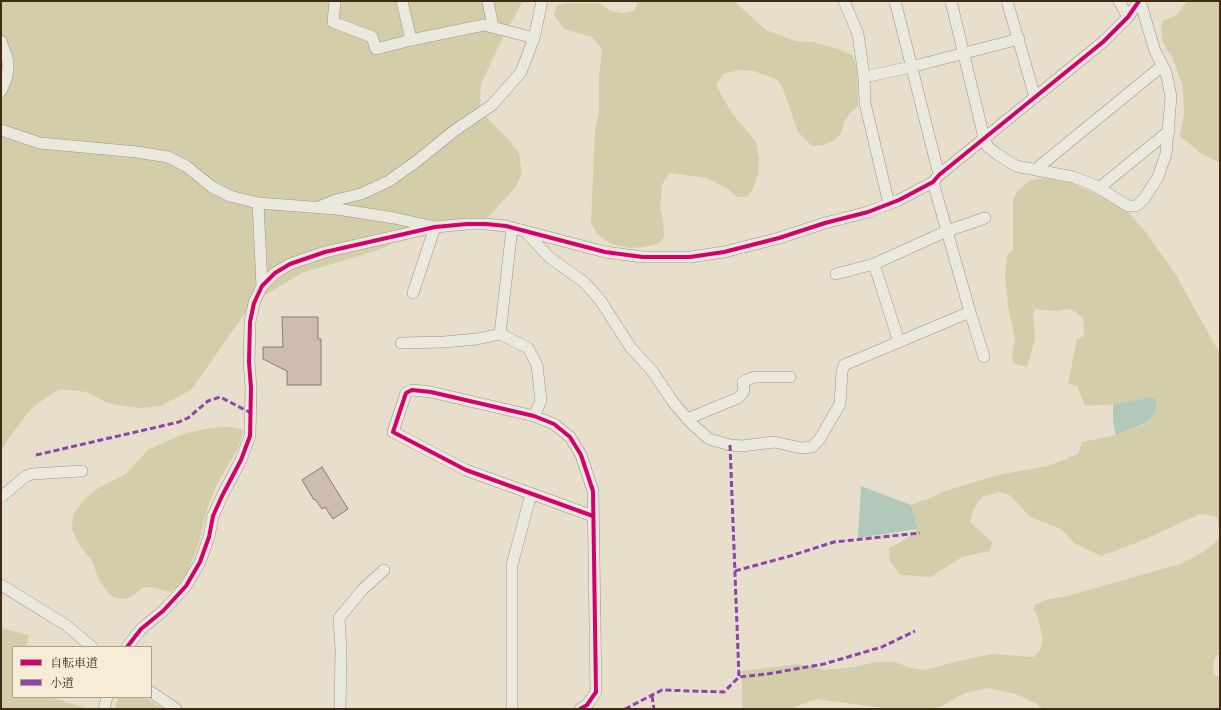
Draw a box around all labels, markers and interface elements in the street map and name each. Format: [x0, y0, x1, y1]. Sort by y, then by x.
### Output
legend [12, 646, 152, 698]
text: 自転車道 [50, 654, 98, 671]
text: 小道 [50, 674, 74, 691]

